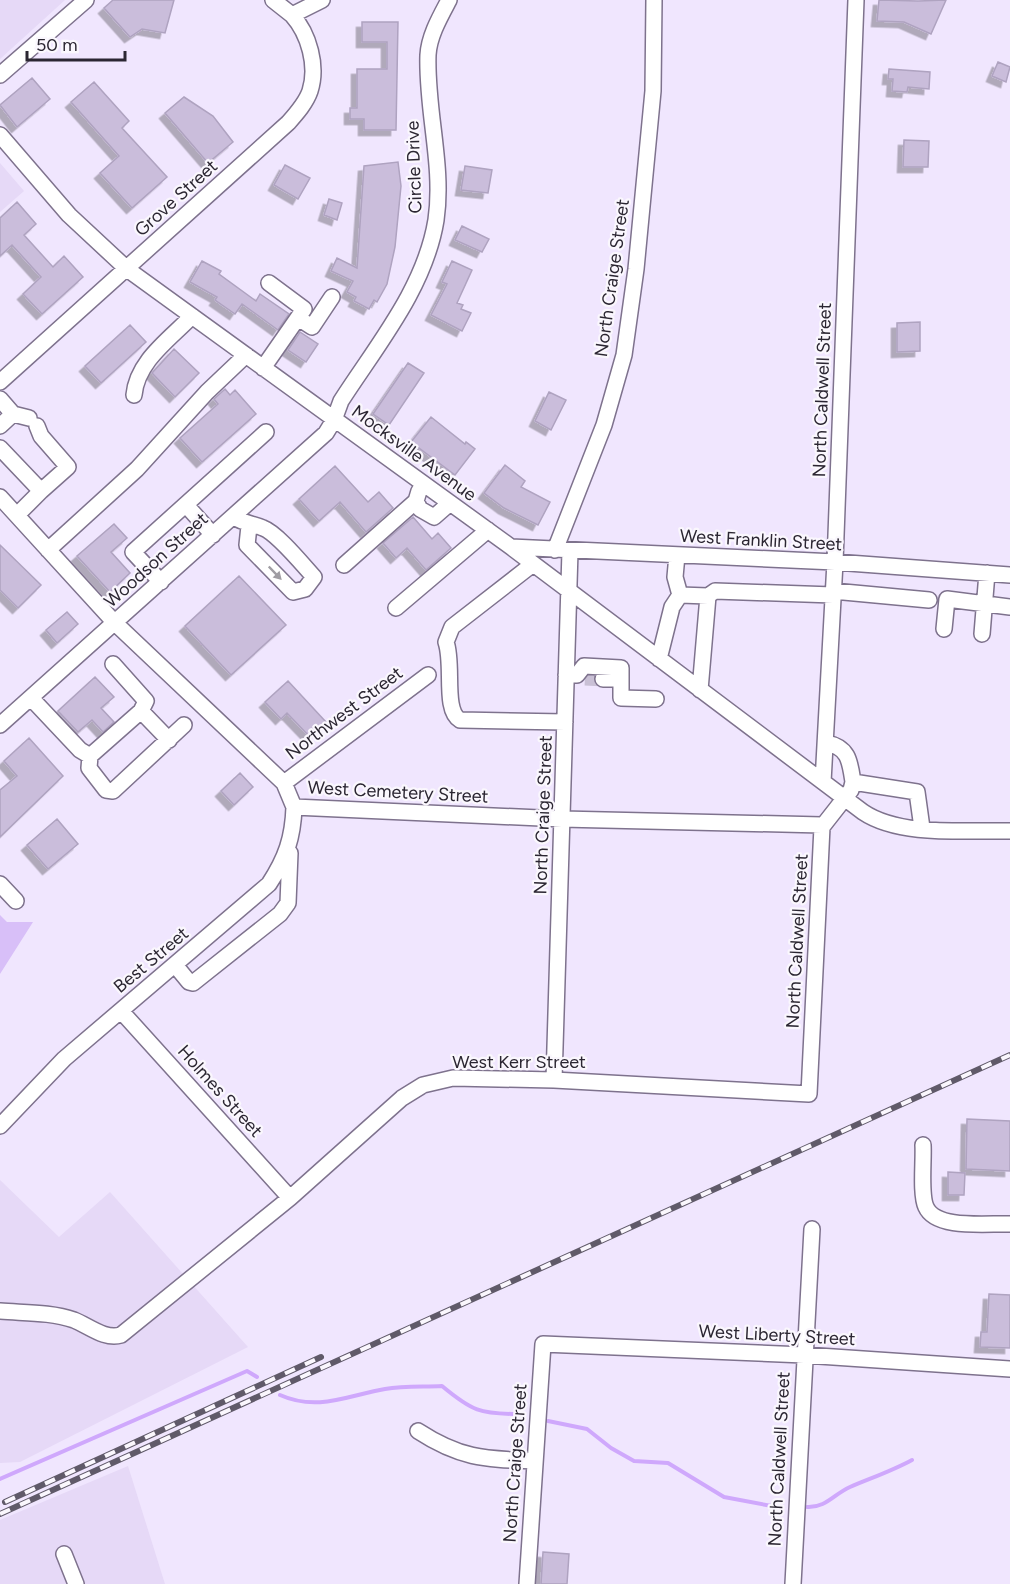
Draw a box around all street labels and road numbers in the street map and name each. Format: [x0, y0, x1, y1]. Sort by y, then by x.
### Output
street label: Circle Drive [401, 120, 427, 214]
street label: Grove Street [130, 155, 222, 241]
street label: North Craige Street [590, 197, 634, 358]
street label: North Caldwell Street [808, 302, 836, 478]
street label: Mocksville Avenue [347, 400, 481, 506]
street label: Woodson Street [100, 508, 212, 612]
street label: West Franklin Street [679, 525, 843, 555]
street label: Northwest Street [281, 662, 407, 764]
street label: North Craige Street [529, 735, 557, 895]
street label: West Cemetery Street [307, 776, 489, 808]
street label: North Caldwell Street [781, 853, 813, 1029]
street label: Best Street [109, 922, 193, 998]
street label: Holmes Street [173, 1040, 267, 1142]
street label: West Kerr Street [452, 1051, 586, 1073]
street label: West Liberty Street [698, 1320, 856, 1350]
street label: North Caldwell Street [763, 1371, 795, 1547]
street label: North Craige Street [498, 1383, 532, 1543]

